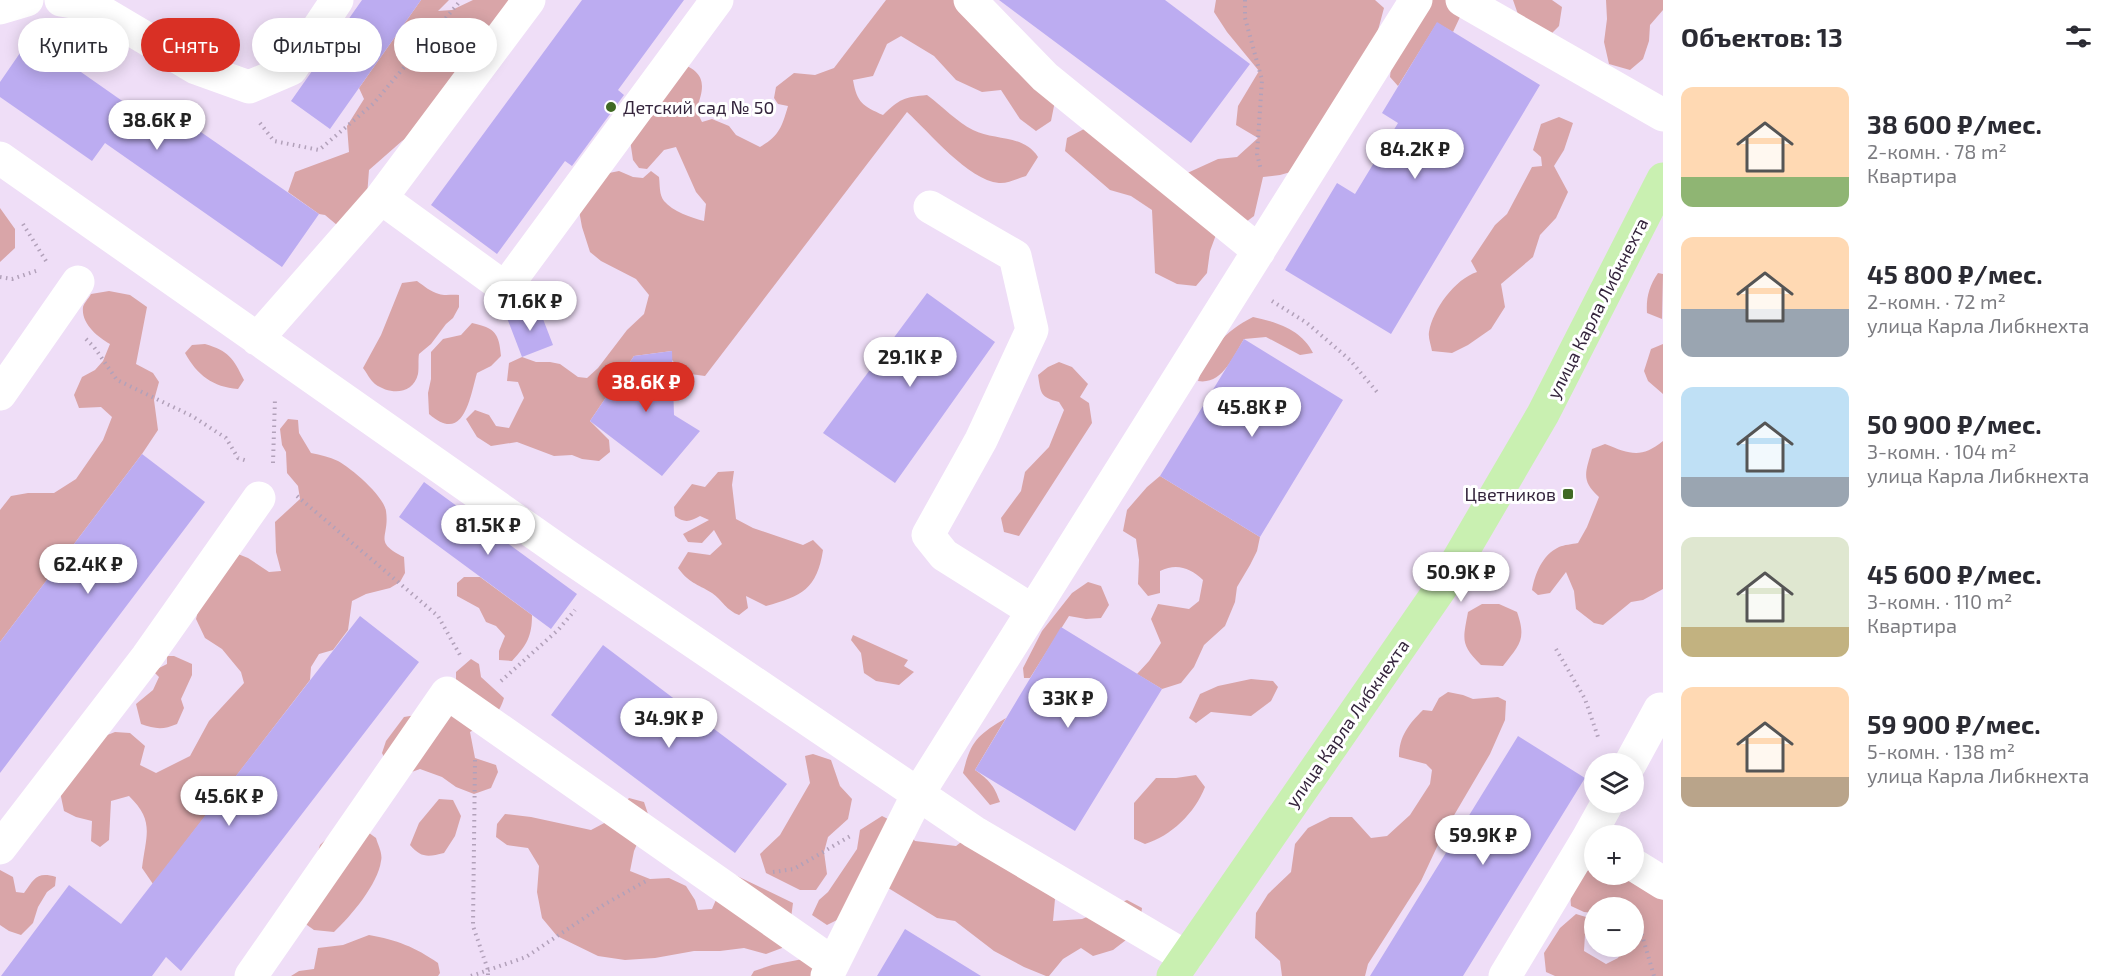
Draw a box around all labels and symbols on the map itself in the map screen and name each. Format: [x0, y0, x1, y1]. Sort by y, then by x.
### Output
place label: Детский сад № 50 [623, 96, 774, 118]
pin: 38.6K ₽ [102, 100, 212, 151]
marker: Детский сад № 50 [604, 100, 618, 114]
pin: 84.2K ₽ [1360, 129, 1470, 180]
street label: улица Карла Либкнехта [1542, 214, 1652, 402]
pin: 71.6K ₽ [475, 281, 585, 332]
pin: 29.1K ₽ [855, 337, 965, 388]
pin: 38.6K ₽ [591, 362, 701, 413]
pin: 45.8K ₽ [1197, 387, 1307, 438]
place label: Цветников [1465, 483, 1556, 505]
marker: Цветников [1561, 487, 1575, 501]
pin: 81.5K ₽ [433, 505, 543, 556]
pin: 62.4K ₽ [33, 544, 143, 595]
pin: 50.9K ₽ [1406, 552, 1516, 603]
street label: улица Карла Либкнехта [1281, 635, 1413, 811]
pin: 33K ₽ [1026, 678, 1110, 729]
pin: 34.9K ₽ [614, 698, 724, 749]
pin: 45.6K ₽ [174, 776, 284, 827]
pin: 59.9K ₽ [1428, 815, 1538, 866]

